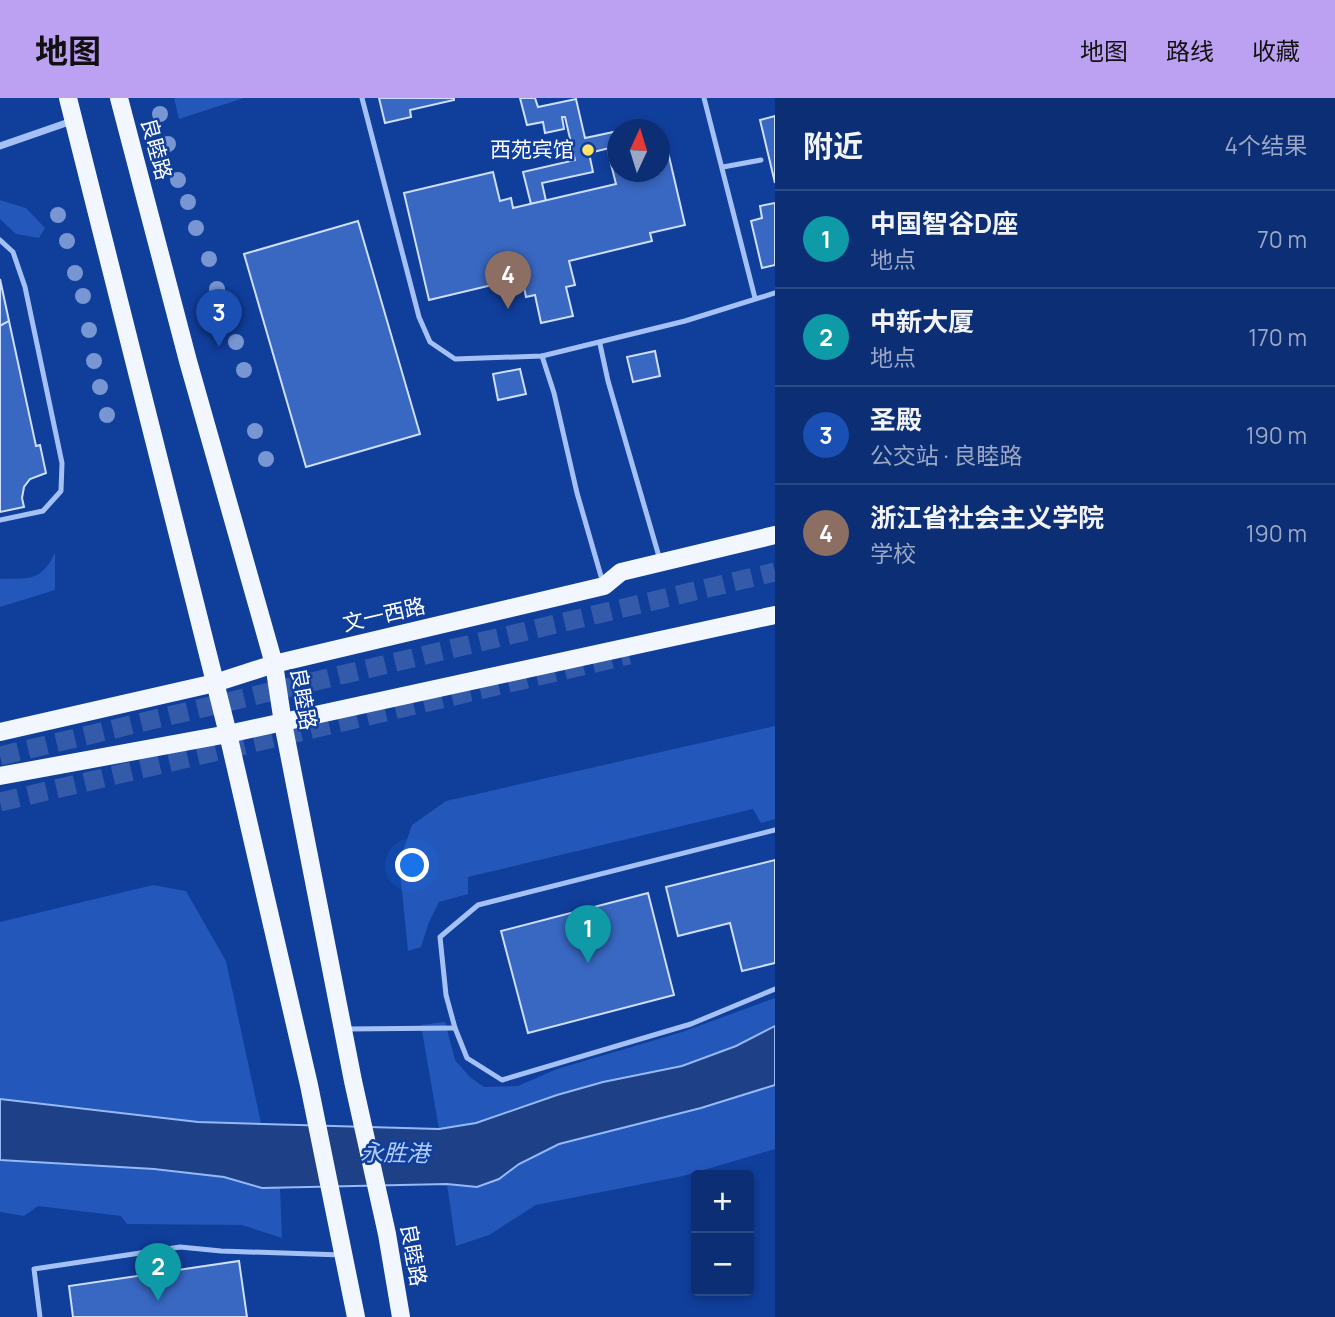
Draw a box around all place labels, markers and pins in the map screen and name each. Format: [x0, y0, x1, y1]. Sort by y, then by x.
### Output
place label: 西苑宾馆 [490, 135, 574, 163]
marker: 西苑宾馆 [580, 142, 596, 158]
pin: 4 [485, 251, 531, 309]
pin: 3 [196, 289, 242, 347]
pin: 1 [565, 905, 611, 963]
pin: 2 [135, 1243, 181, 1301]

